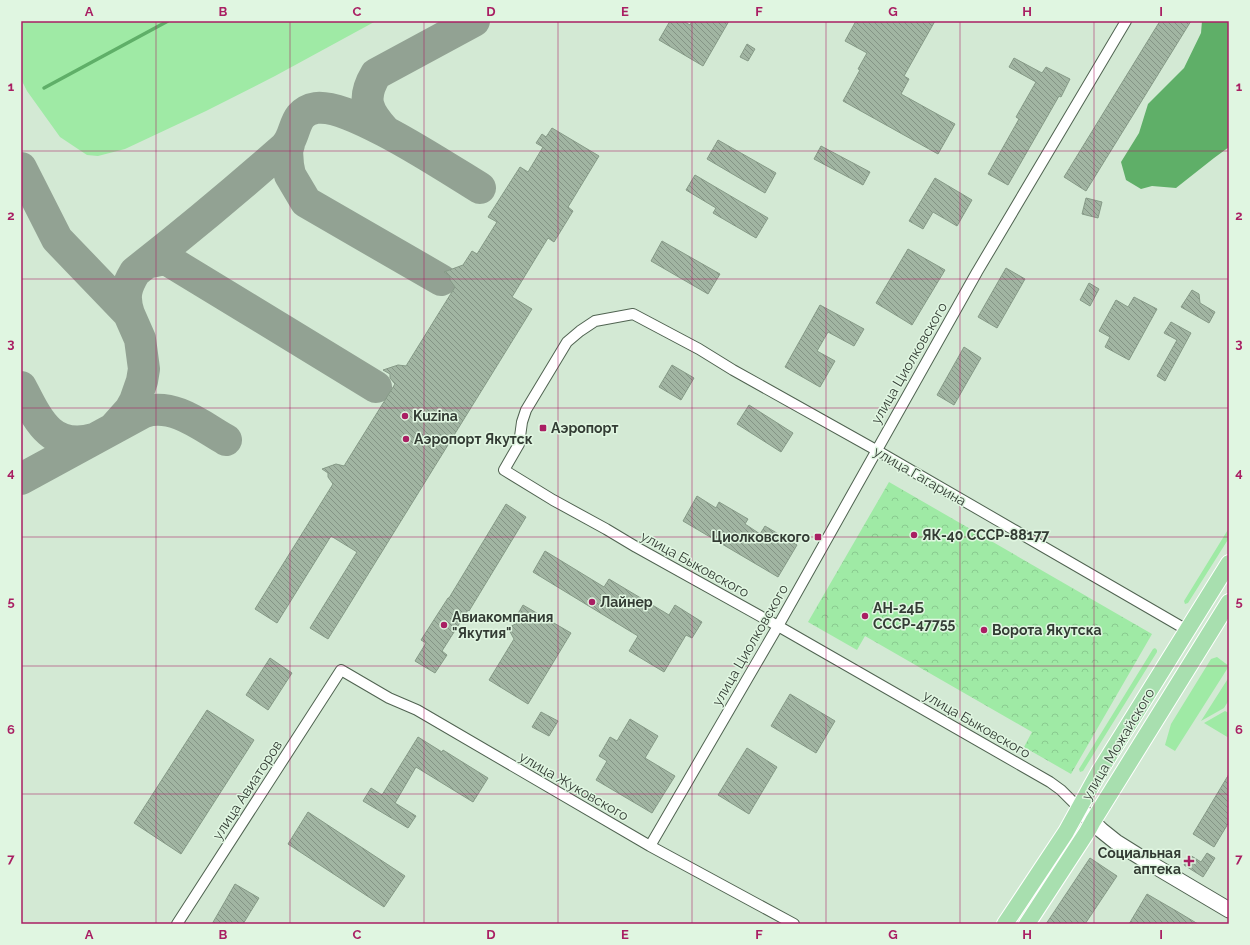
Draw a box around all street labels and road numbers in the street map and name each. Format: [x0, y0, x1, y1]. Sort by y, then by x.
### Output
street label: улица Циолковского [868, 299, 950, 427]
street label: улица Гагарина [871, 443, 969, 509]
street label: улица Быковского [638, 528, 752, 600]
street label: улица Циолковского [709, 581, 791, 709]
street label: улица Можайского [1078, 685, 1158, 803]
street label: улица Быковского [920, 687, 1034, 761]
street label: улица Авиаторов [209, 737, 285, 843]
street label: улица Жуковского [516, 748, 632, 824]

